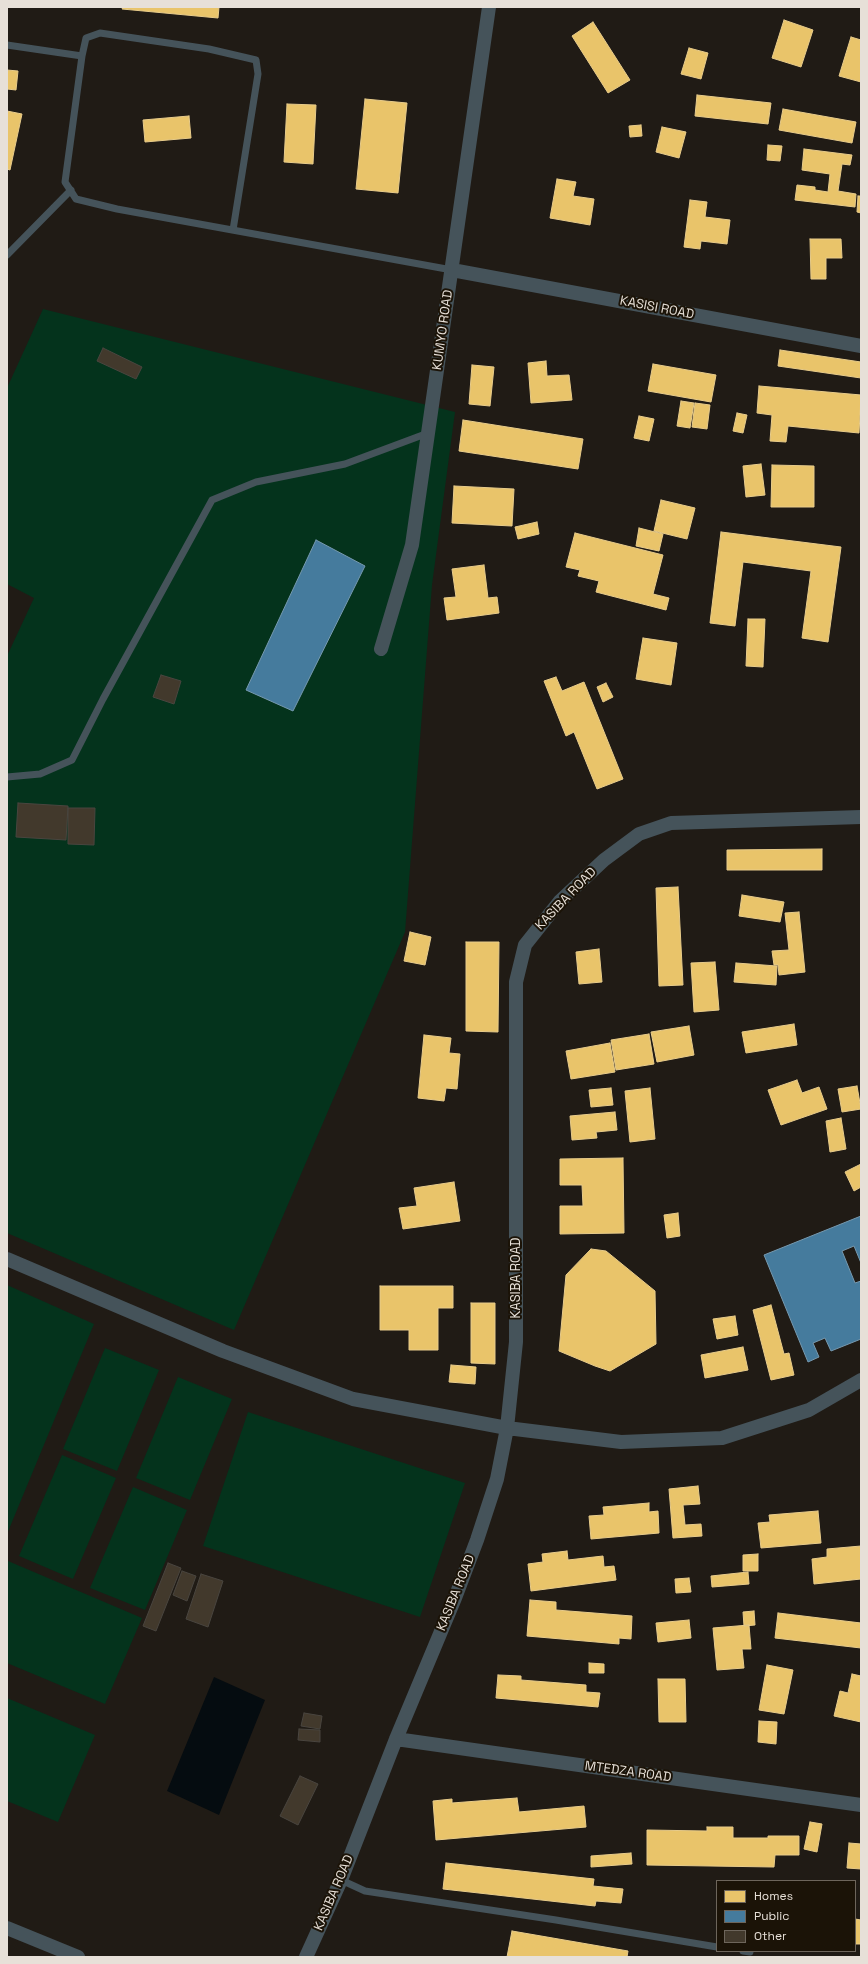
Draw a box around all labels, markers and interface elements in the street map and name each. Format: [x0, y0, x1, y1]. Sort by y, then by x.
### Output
street label: KUMYO ROAD [430, 289, 456, 371]
street label: KASISI ROAD [619, 293, 695, 323]
street label: KASIBA ROAD [532, 864, 600, 934]
street label: KASIBA ROAD [508, 1238, 524, 1318]
street label: KASIBA ROAD [434, 1553, 478, 1633]
street label: MTEDZA ROAD [584, 1758, 672, 1786]
street label: KASIBA ROAD [311, 1853, 357, 1933]
legend [716, 1880, 856, 1952]
text: Homes [754, 1888, 793, 1904]
text: Public [754, 1908, 789, 1924]
text: Other [754, 1928, 787, 1944]

